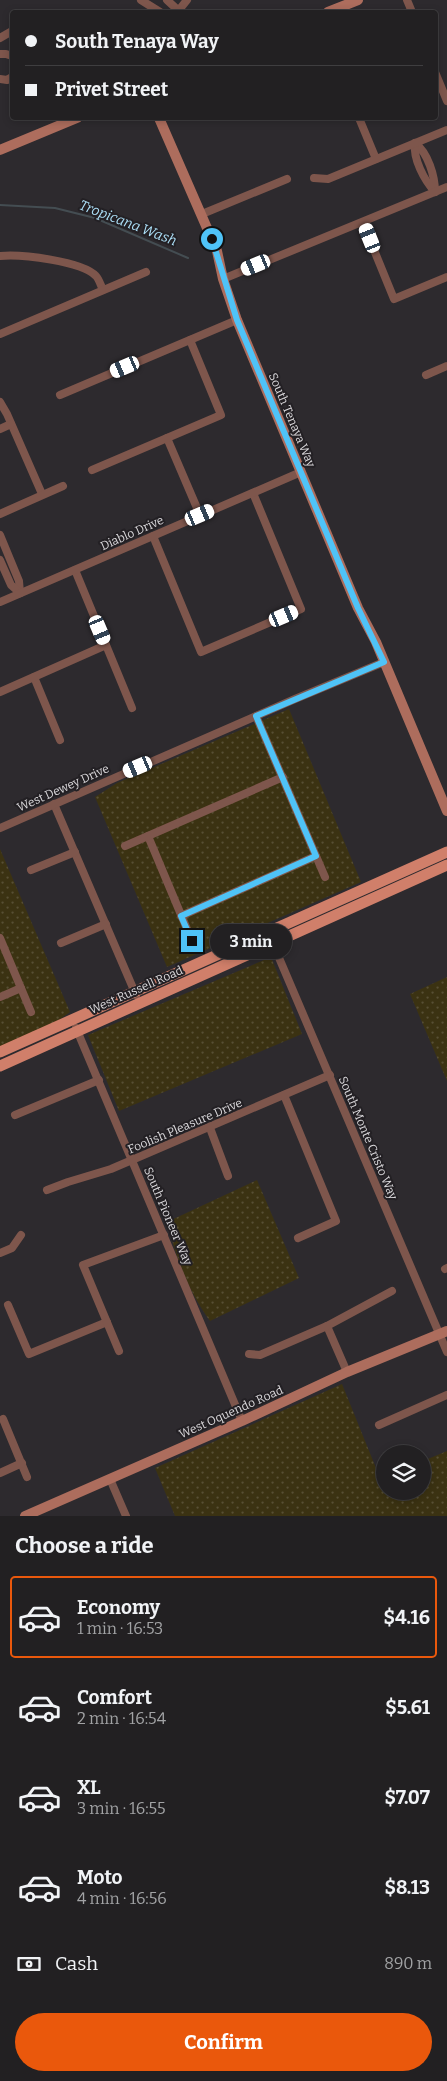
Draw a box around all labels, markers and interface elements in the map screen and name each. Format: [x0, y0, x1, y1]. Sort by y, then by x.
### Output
text: South Tenaya Way [55, 30, 219, 53]
text: Privet Street [55, 78, 168, 101]
water label: Tropicana Wash [77, 197, 179, 249]
car [357, 221, 382, 255]
route start [201, 228, 223, 250]
car [239, 252, 272, 278]
car [108, 354, 141, 380]
street label: South Tenaya Way [266, 371, 318, 470]
car [183, 502, 216, 528]
street label: Diablo Drive [98, 513, 166, 553]
car [267, 603, 300, 629]
car [87, 613, 112, 647]
car [121, 754, 154, 780]
street label: West Dewey Drive [15, 761, 111, 815]
callout: 3 min [210, 924, 292, 958]
route end [181, 930, 203, 952]
text: 3 min [230, 932, 272, 951]
street label: West Russell Road [87, 963, 185, 1017]
street label: South Monte Cristo Way [336, 1074, 401, 1202]
street label: Foolish Pleasure Drive [126, 1096, 244, 1156]
street label: South Pioneer Way [141, 1165, 195, 1268]
street label: West Oquendo Road [177, 1383, 285, 1441]
map controls [376, 1445, 431, 1500]
button: layers [376, 1445, 431, 1500]
text: Choose a ride [15, 1532, 154, 1559]
icon: car [17, 1595, 62, 1640]
text: Economy [77, 1596, 160, 1619]
text: $4.16 [383, 1606, 430, 1629]
text: 1 min · 16:53 [77, 1619, 163, 1638]
icon: car [17, 1685, 62, 1730]
text: Comfort [77, 1686, 152, 1709]
text: $5.61 [385, 1696, 430, 1719]
text: 2 min · 16:54 [77, 1709, 166, 1728]
icon: car [17, 1775, 62, 1820]
text: XL [77, 1776, 101, 1799]
text: $7.07 [384, 1786, 430, 1809]
text: 3 min · 16:55 [77, 1799, 166, 1818]
icon: car [17, 1865, 62, 1910]
text: Moto [77, 1866, 123, 1889]
text: $8.13 [385, 1876, 430, 1899]
text: 4 min · 16:56 [77, 1889, 167, 1908]
icon: cash [15, 1950, 43, 1978]
text: Cash [55, 1952, 98, 1975]
text: 890 m [384, 1954, 432, 1973]
button: Confirm [15, 2013, 432, 2071]

